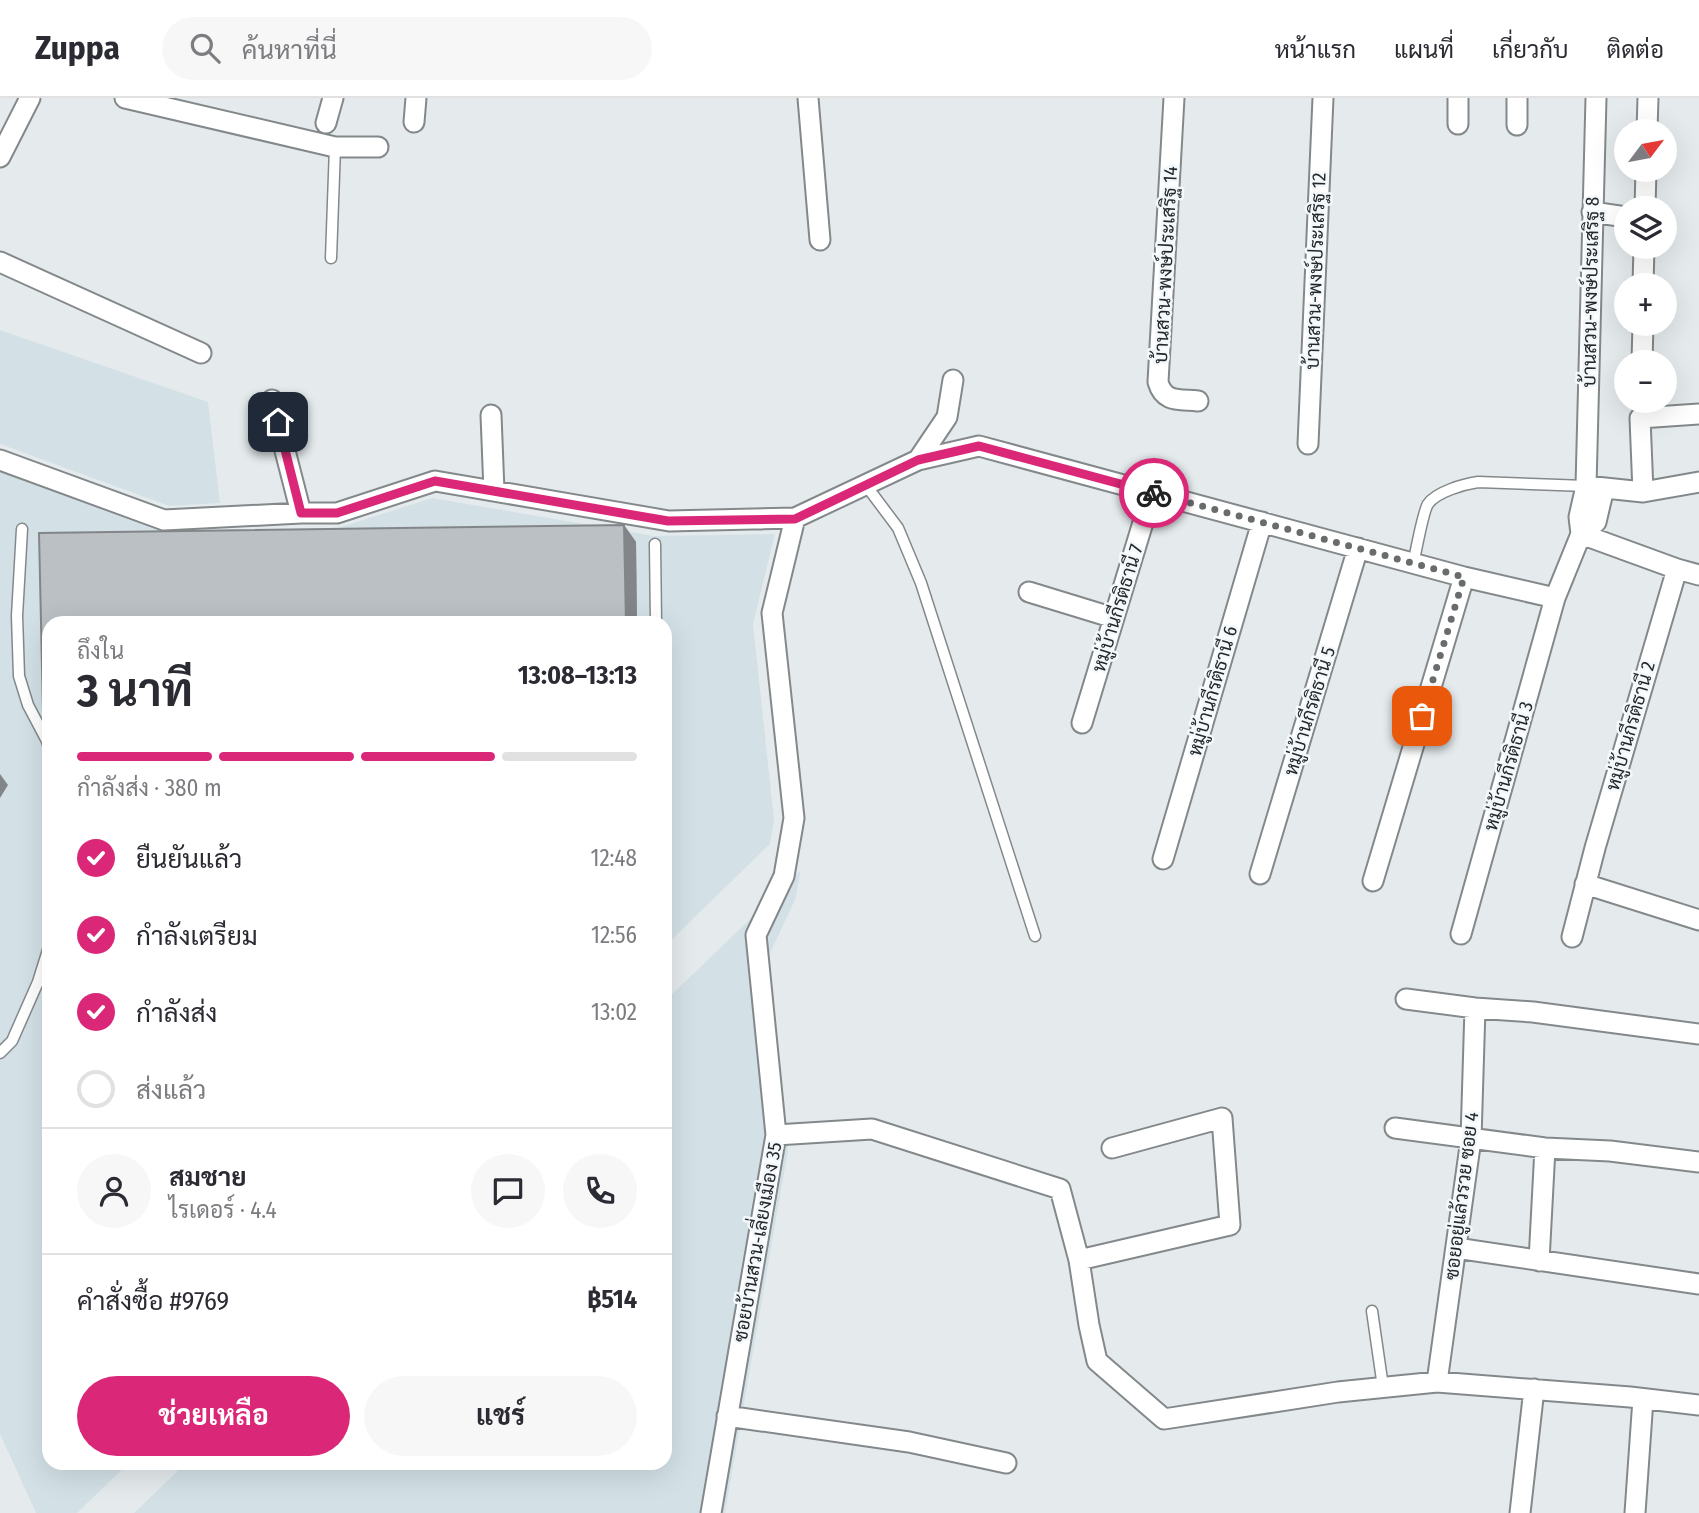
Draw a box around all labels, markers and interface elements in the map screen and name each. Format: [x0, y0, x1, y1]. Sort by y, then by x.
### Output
search box [162, 17, 652, 80]
text: Zuppa [35, 28, 120, 68]
icon: search [186, 29, 224, 67]
text: ค้นหาที่นี่ [242, 35, 337, 66]
text: หน้าแรก [1275, 36, 1356, 64]
text: แผนที่ [1394, 36, 1454, 64]
text: เกี่ยวกับ [1492, 36, 1569, 64]
text: ติดต่อ [1607, 36, 1664, 64]
north arrow [1614, 119, 1676, 182]
map controls [1614, 119, 1677, 413]
street label: บ้านสวน-พงษ์ประเสริฐ 14 [1148, 166, 1183, 364]
street label: บ้านสวน-พงษ์ประเสริฐ 12 [1300, 172, 1331, 370]
street label: บ้านสวน-พงษ์ประเสริฐ 8 [1576, 196, 1605, 388]
button: layers [1614, 196, 1677, 259]
button: + [1614, 273, 1677, 336]
button: − [1614, 350, 1677, 413]
pin [248, 392, 308, 452]
icon: home [259, 403, 297, 441]
courier [1119, 458, 1189, 528]
icon: bike [1135, 474, 1173, 512]
street label: หมู่บ้านกีรติธานี 7 [1086, 541, 1150, 676]
street label: หมู่บ้านกีรติธานี 6 [1182, 623, 1244, 760]
text: ถึงใน [77, 637, 124, 665]
street label: หมู่บ้านกีรติธานี 5 [1278, 644, 1342, 779]
street label: หมู่บ้านกีรติธานี 2 [1600, 659, 1662, 794]
text: 13:08–13:13 [518, 660, 637, 691]
text: 3 นาที [77, 663, 193, 718]
pin [1392, 686, 1452, 746]
icon: bag [1403, 697, 1441, 735]
street label: หมู่บ้านกีรติธานี 3 [1478, 698, 1540, 834]
text: กำลังส่ง · 380 m [77, 774, 222, 802]
icon: check [77, 839, 115, 877]
text: ยืนยันแล้ว [136, 844, 242, 875]
text: 12:48 [590, 844, 637, 872]
icon: check [77, 916, 115, 954]
text: กำลังเตรียม [136, 921, 258, 952]
text: 12:56 [591, 921, 637, 949]
icon: check [77, 993, 115, 1031]
text: กำลังส่ง [136, 998, 217, 1029]
text: 13:02 [591, 998, 637, 1026]
text: ส่งแล้ว [136, 1075, 206, 1106]
street label: ซอยอยู่แล้วรวย ซอย 4 [1440, 1111, 1485, 1282]
street label: ซอยบ้านสวน-เลี่ยงเมือง 35 [723, 1139, 786, 1344]
button: person [77, 1154, 151, 1228]
button: chat [471, 1154, 545, 1228]
button: phone [563, 1154, 637, 1228]
text: สมชาย [169, 1162, 246, 1193]
text: ไรเดอร์ · 4.4 [169, 1196, 277, 1224]
text: ฿514 [587, 1284, 637, 1315]
text: คำสั่งซื้อ #9769 [77, 1286, 229, 1317]
button: ช่วยเหลือ [77, 1376, 350, 1456]
button: แชร์ [364, 1376, 637, 1456]

